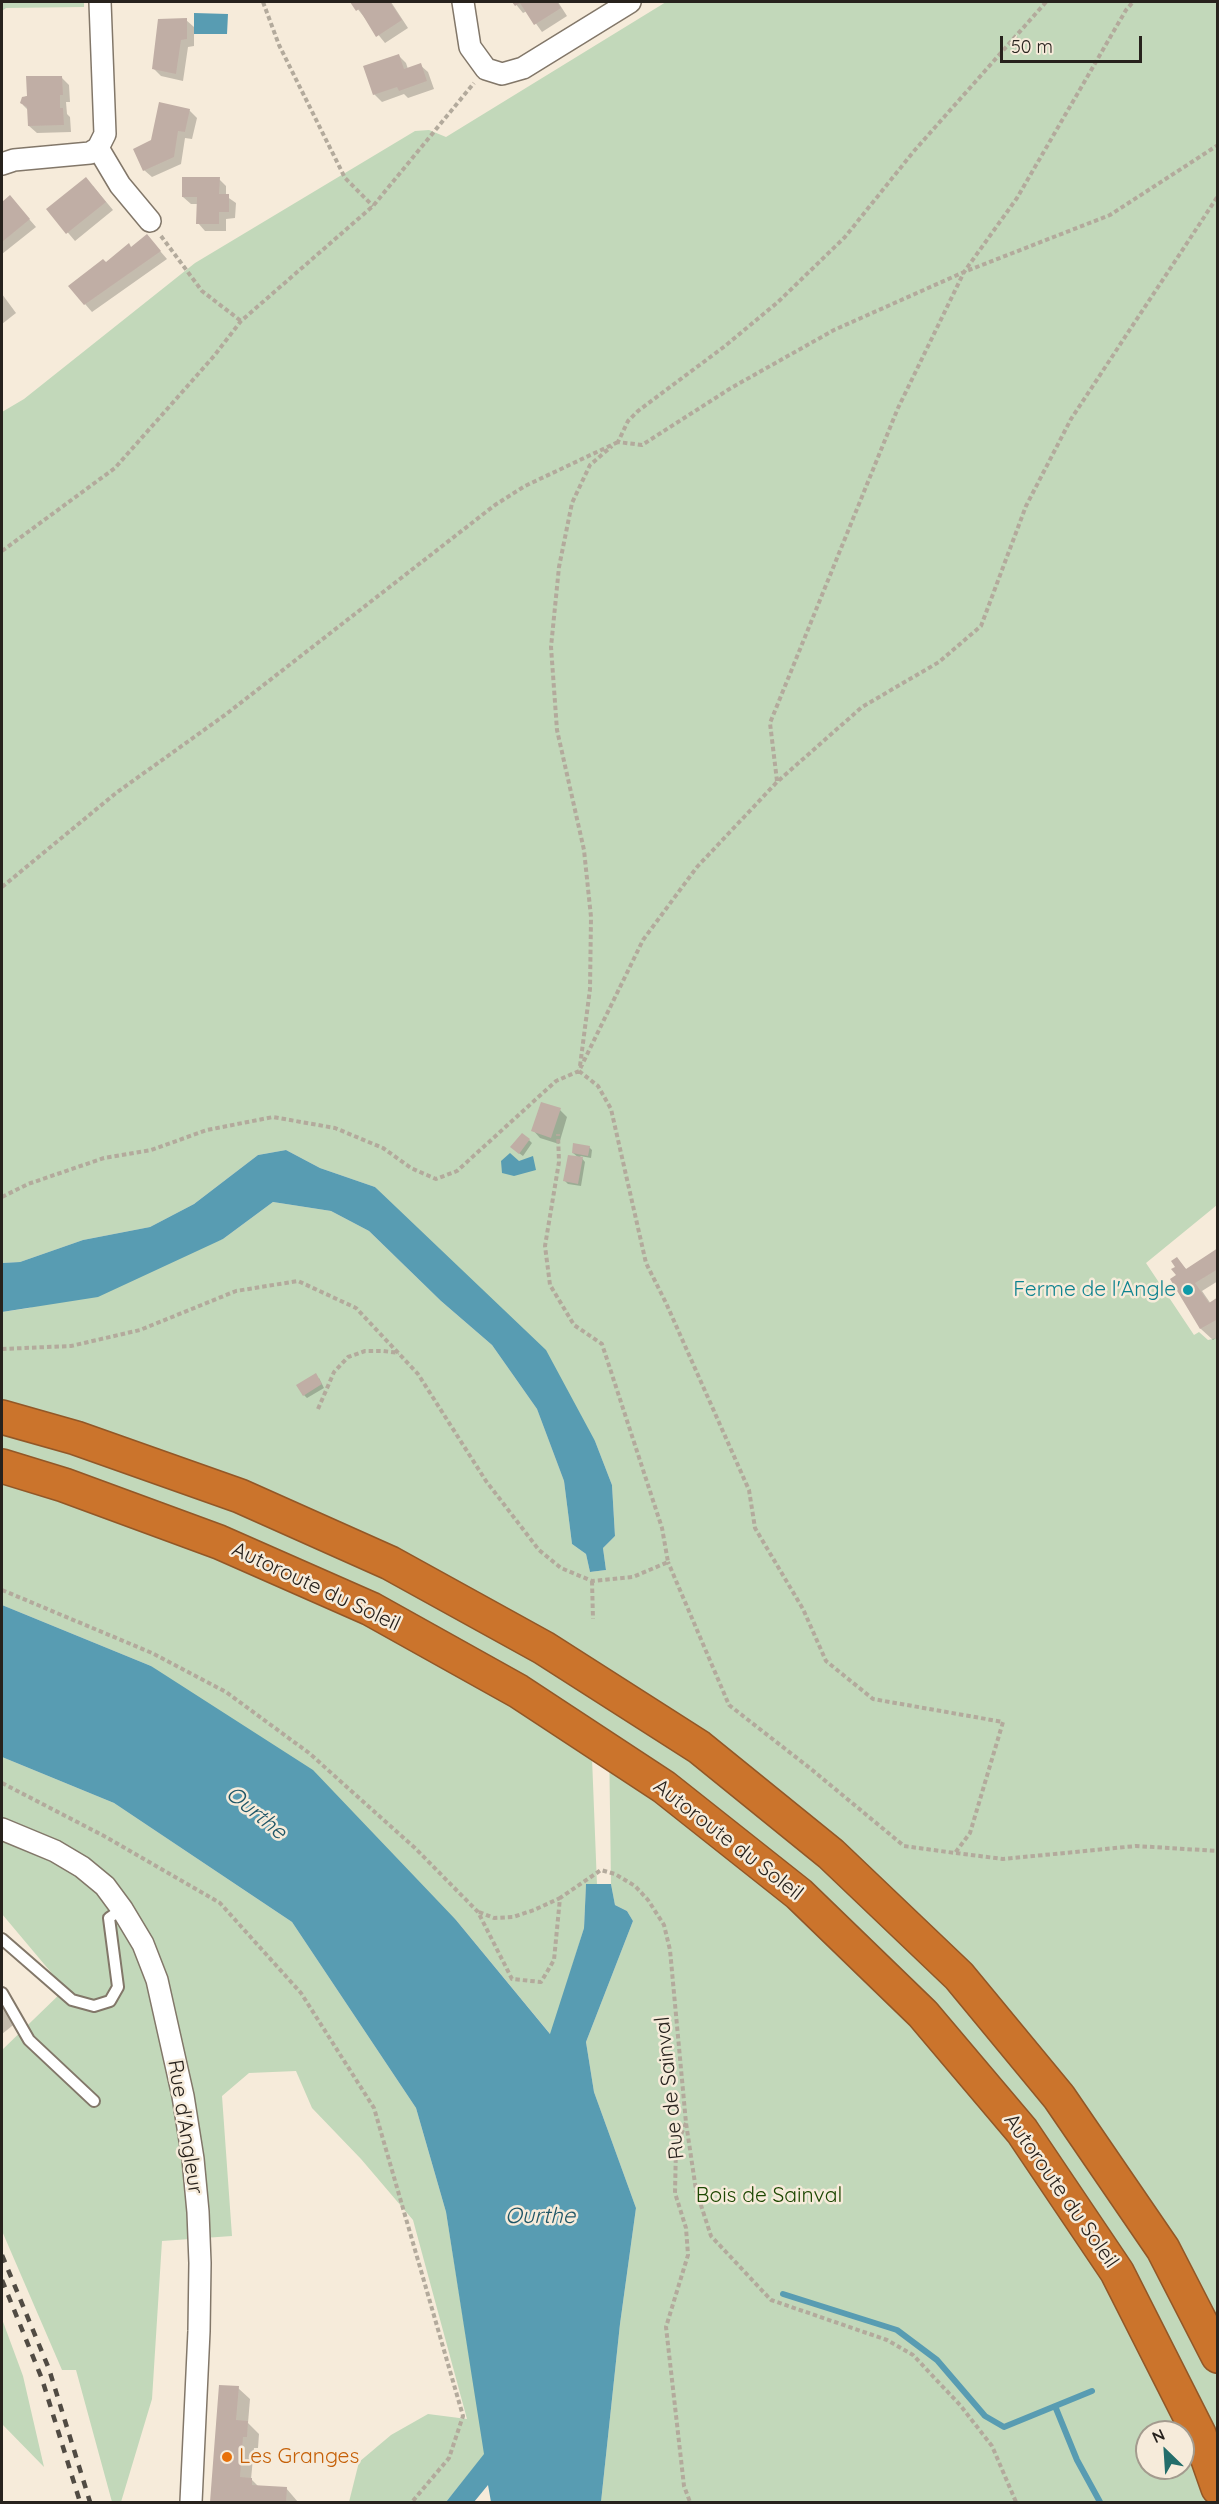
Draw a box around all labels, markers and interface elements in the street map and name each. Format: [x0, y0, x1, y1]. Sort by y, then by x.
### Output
scale bar [1003, 24, 1146, 62]
text: 50 m [1011, 35, 1053, 58]
place label: Ferme de l'Angle [1013, 1277, 1176, 1303]
marker: Ferme de l'Angle [1181, 1283, 1195, 1297]
street label: Autoroute du Soleil [228, 1537, 404, 1637]
street label: Autoroute du Soleil [648, 1774, 808, 1906]
water label: Ourthe [220, 1781, 292, 1845]
street label: Rue de Sainval [650, 2015, 690, 2161]
street label: Rue d'Angleur [162, 2058, 208, 2196]
street label: Autoroute du Soleil [998, 2109, 1124, 2273]
park label: Bois de Sainval [696, 2183, 842, 2209]
water label: Ourthe [505, 2203, 575, 2229]
north arrow [1135, 2420, 1195, 2480]
text: N [1149, 2424, 1168, 2447]
place label: Les Granges [239, 2444, 359, 2470]
marker: Les Granges [220, 2450, 234, 2464]

